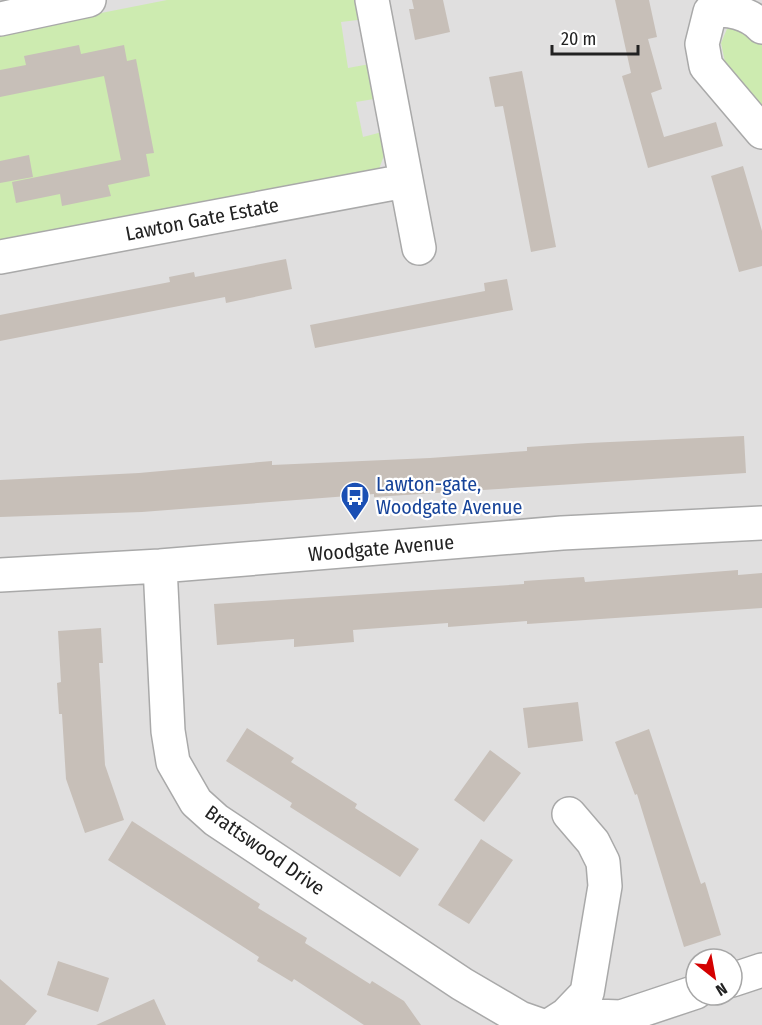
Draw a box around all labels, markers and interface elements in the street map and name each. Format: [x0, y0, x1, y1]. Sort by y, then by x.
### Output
scale bar [552, 18, 638, 56]
text: 20 m [561, 28, 596, 50]
street label: Lawton Gate Estate [123, 192, 281, 246]
place label: Lawton-gate, Woodgate Avenue [376, 472, 522, 519]
bus stop icon: Lawton-gate, Woodgate Avenue [339, 480, 371, 522]
street label: Woodgate Avenue [307, 530, 455, 566]
street label: Brattswood Drive [201, 800, 329, 900]
north arrow [684, 947, 744, 1007]
text: N [712, 979, 730, 1000]

